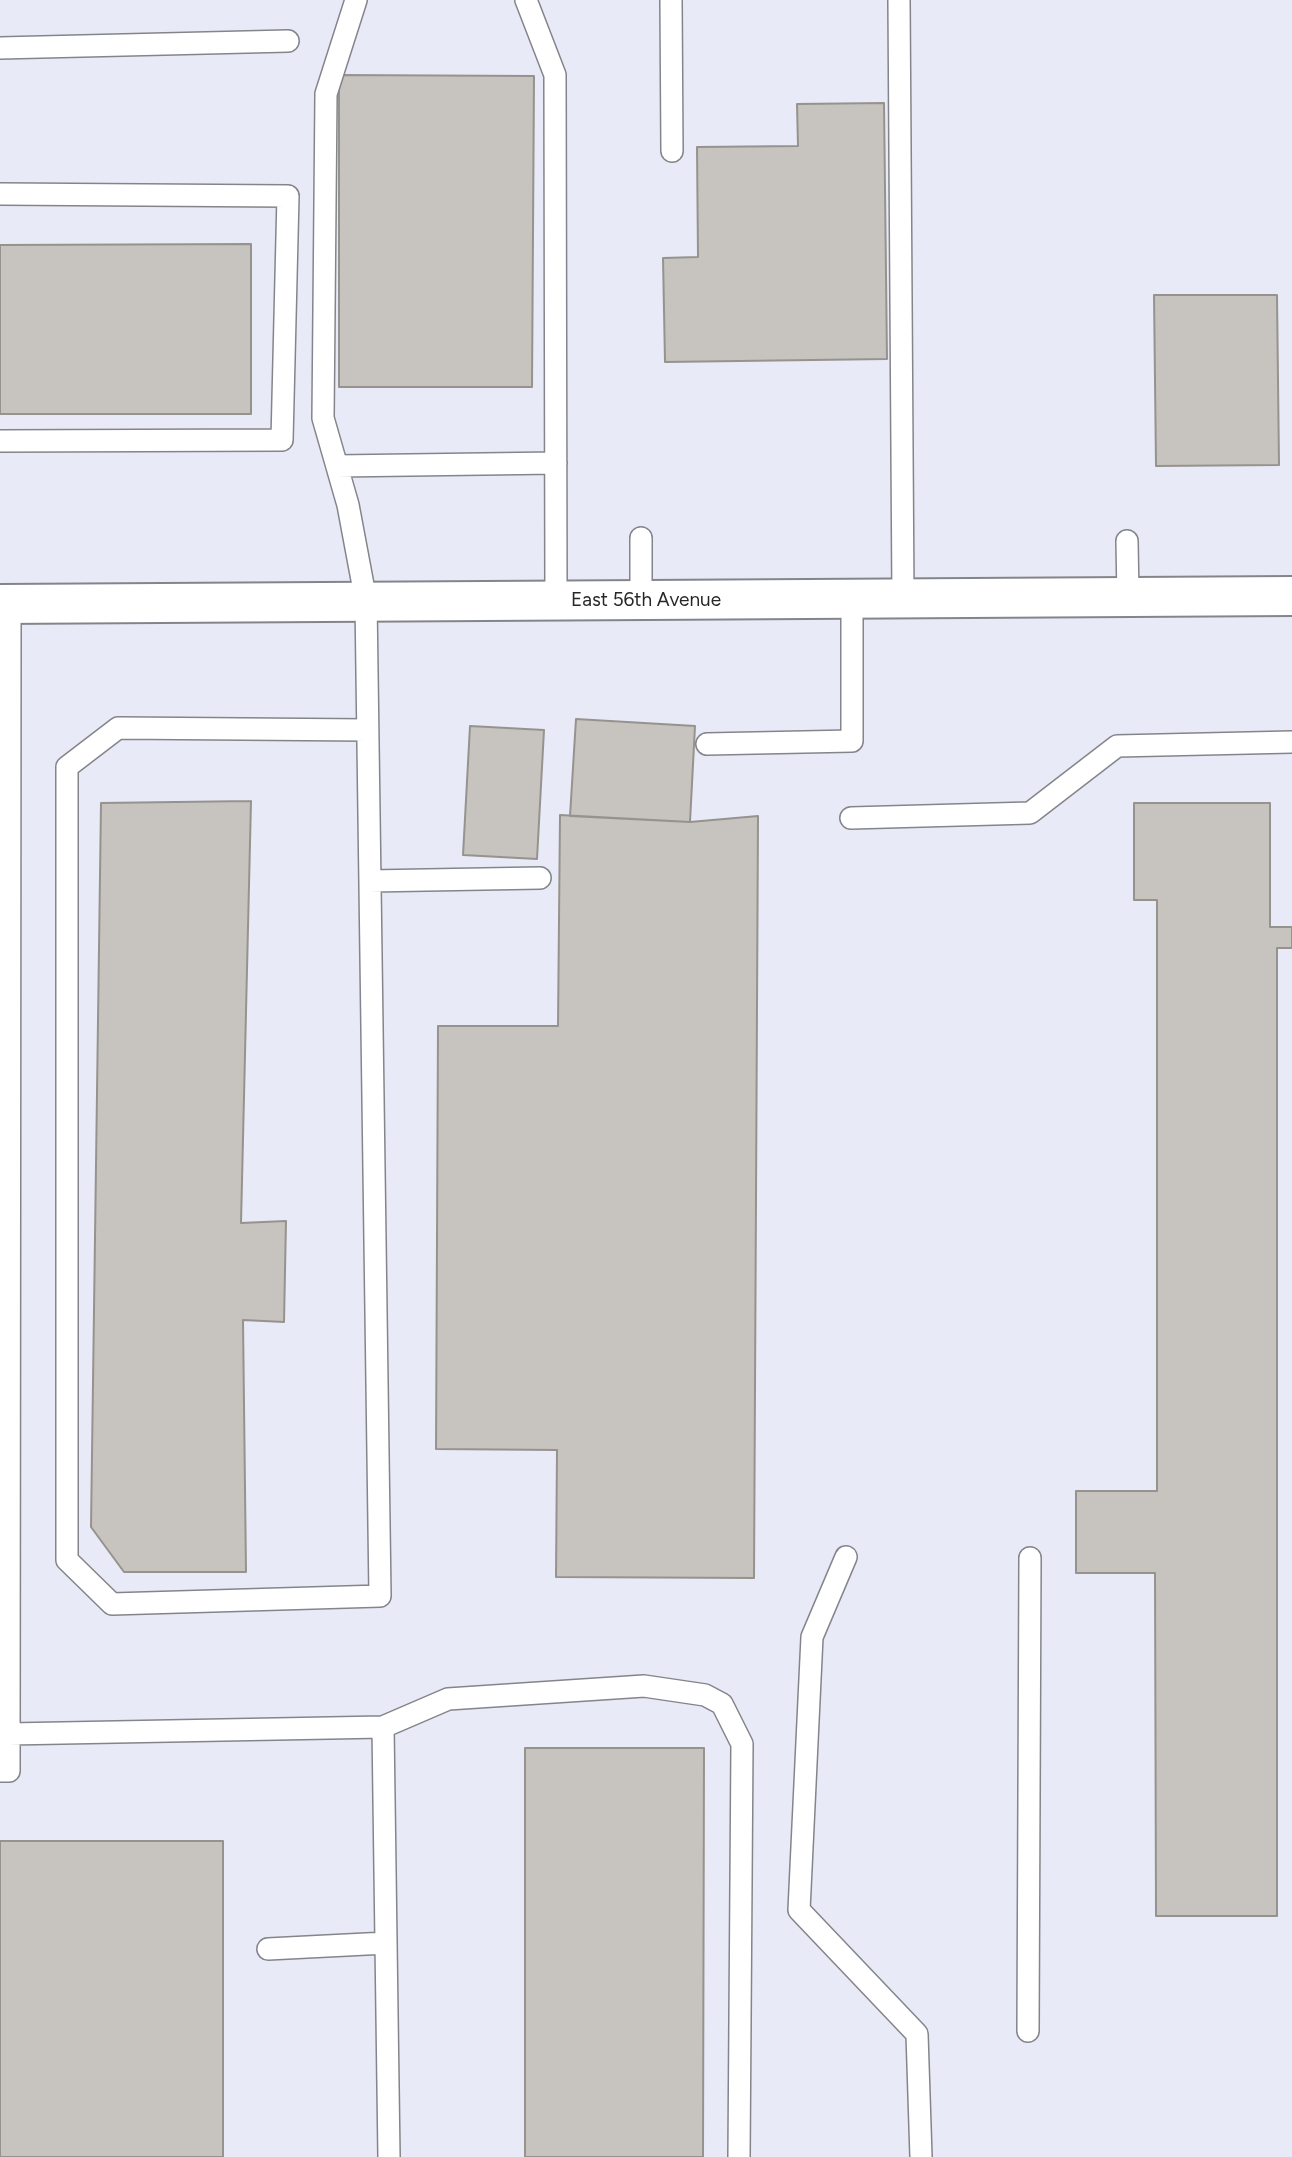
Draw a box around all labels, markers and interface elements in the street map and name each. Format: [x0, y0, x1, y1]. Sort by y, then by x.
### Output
street label: East 56th Avenue [571, 589, 721, 611]

